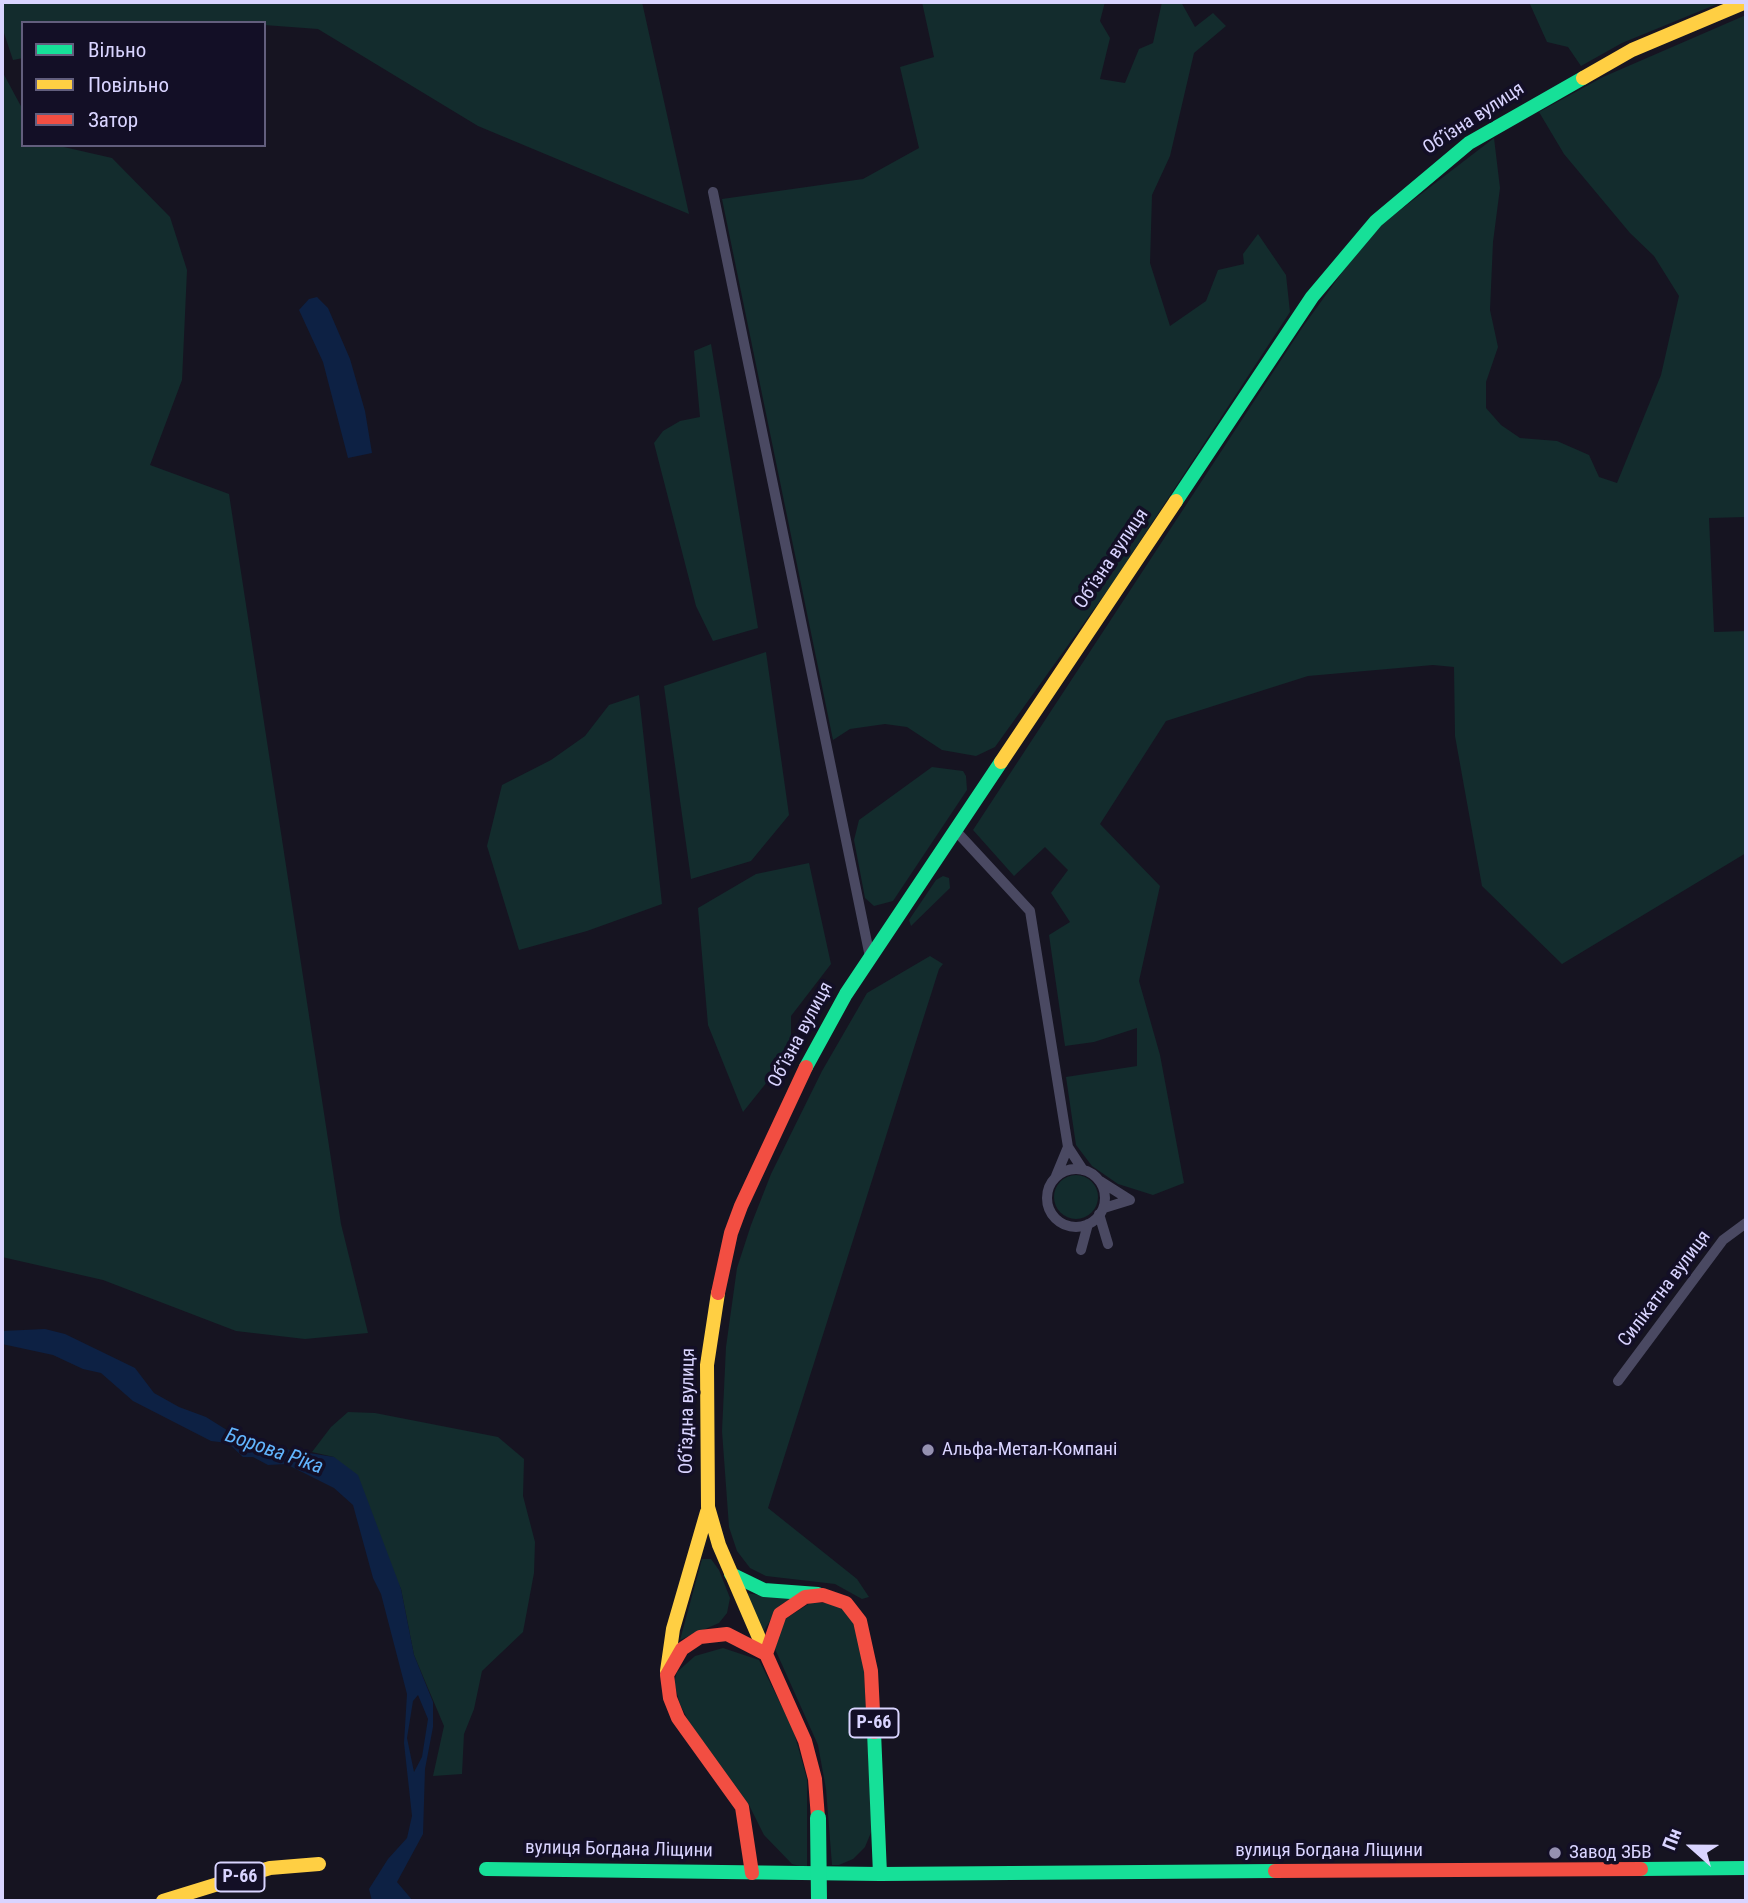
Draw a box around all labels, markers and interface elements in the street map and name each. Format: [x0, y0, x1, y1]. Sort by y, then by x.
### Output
legend [21, 21, 266, 147]
text: Вільно [88, 38, 146, 62]
text: Повільно [88, 73, 169, 97]
street label: Об’їзна вулиця [1419, 78, 1529, 160]
text: Затор [88, 108, 138, 132]
street label: Об’їзна вулиця [1070, 505, 1154, 613]
street label: Об’їзна вулиця [764, 978, 838, 1092]
street label: Силікатна вулиця [1614, 1226, 1716, 1352]
street label: Об’їздна вулиця [676, 1348, 700, 1474]
water label: Борова Ріка [222, 1423, 326, 1481]
place label: Альфа-Метал-Компані [942, 1439, 1117, 1461]
marker: Альфа-Метал-Компані [920, 1442, 936, 1458]
road number: Р-66 [850, 1708, 898, 1738]
north arrow [1657, 1812, 1727, 1882]
text: Пн [1657, 1825, 1686, 1853]
street label: вулиця Богдана Ліщини [525, 1837, 713, 1863]
street label: вулиця Богдана Ліщини [1235, 1840, 1423, 1862]
place label: Завод ЗБВ [1569, 1842, 1652, 1864]
marker: Завод ЗБВ [1547, 1845, 1563, 1861]
road number: Р-66 [216, 1863, 264, 1892]

